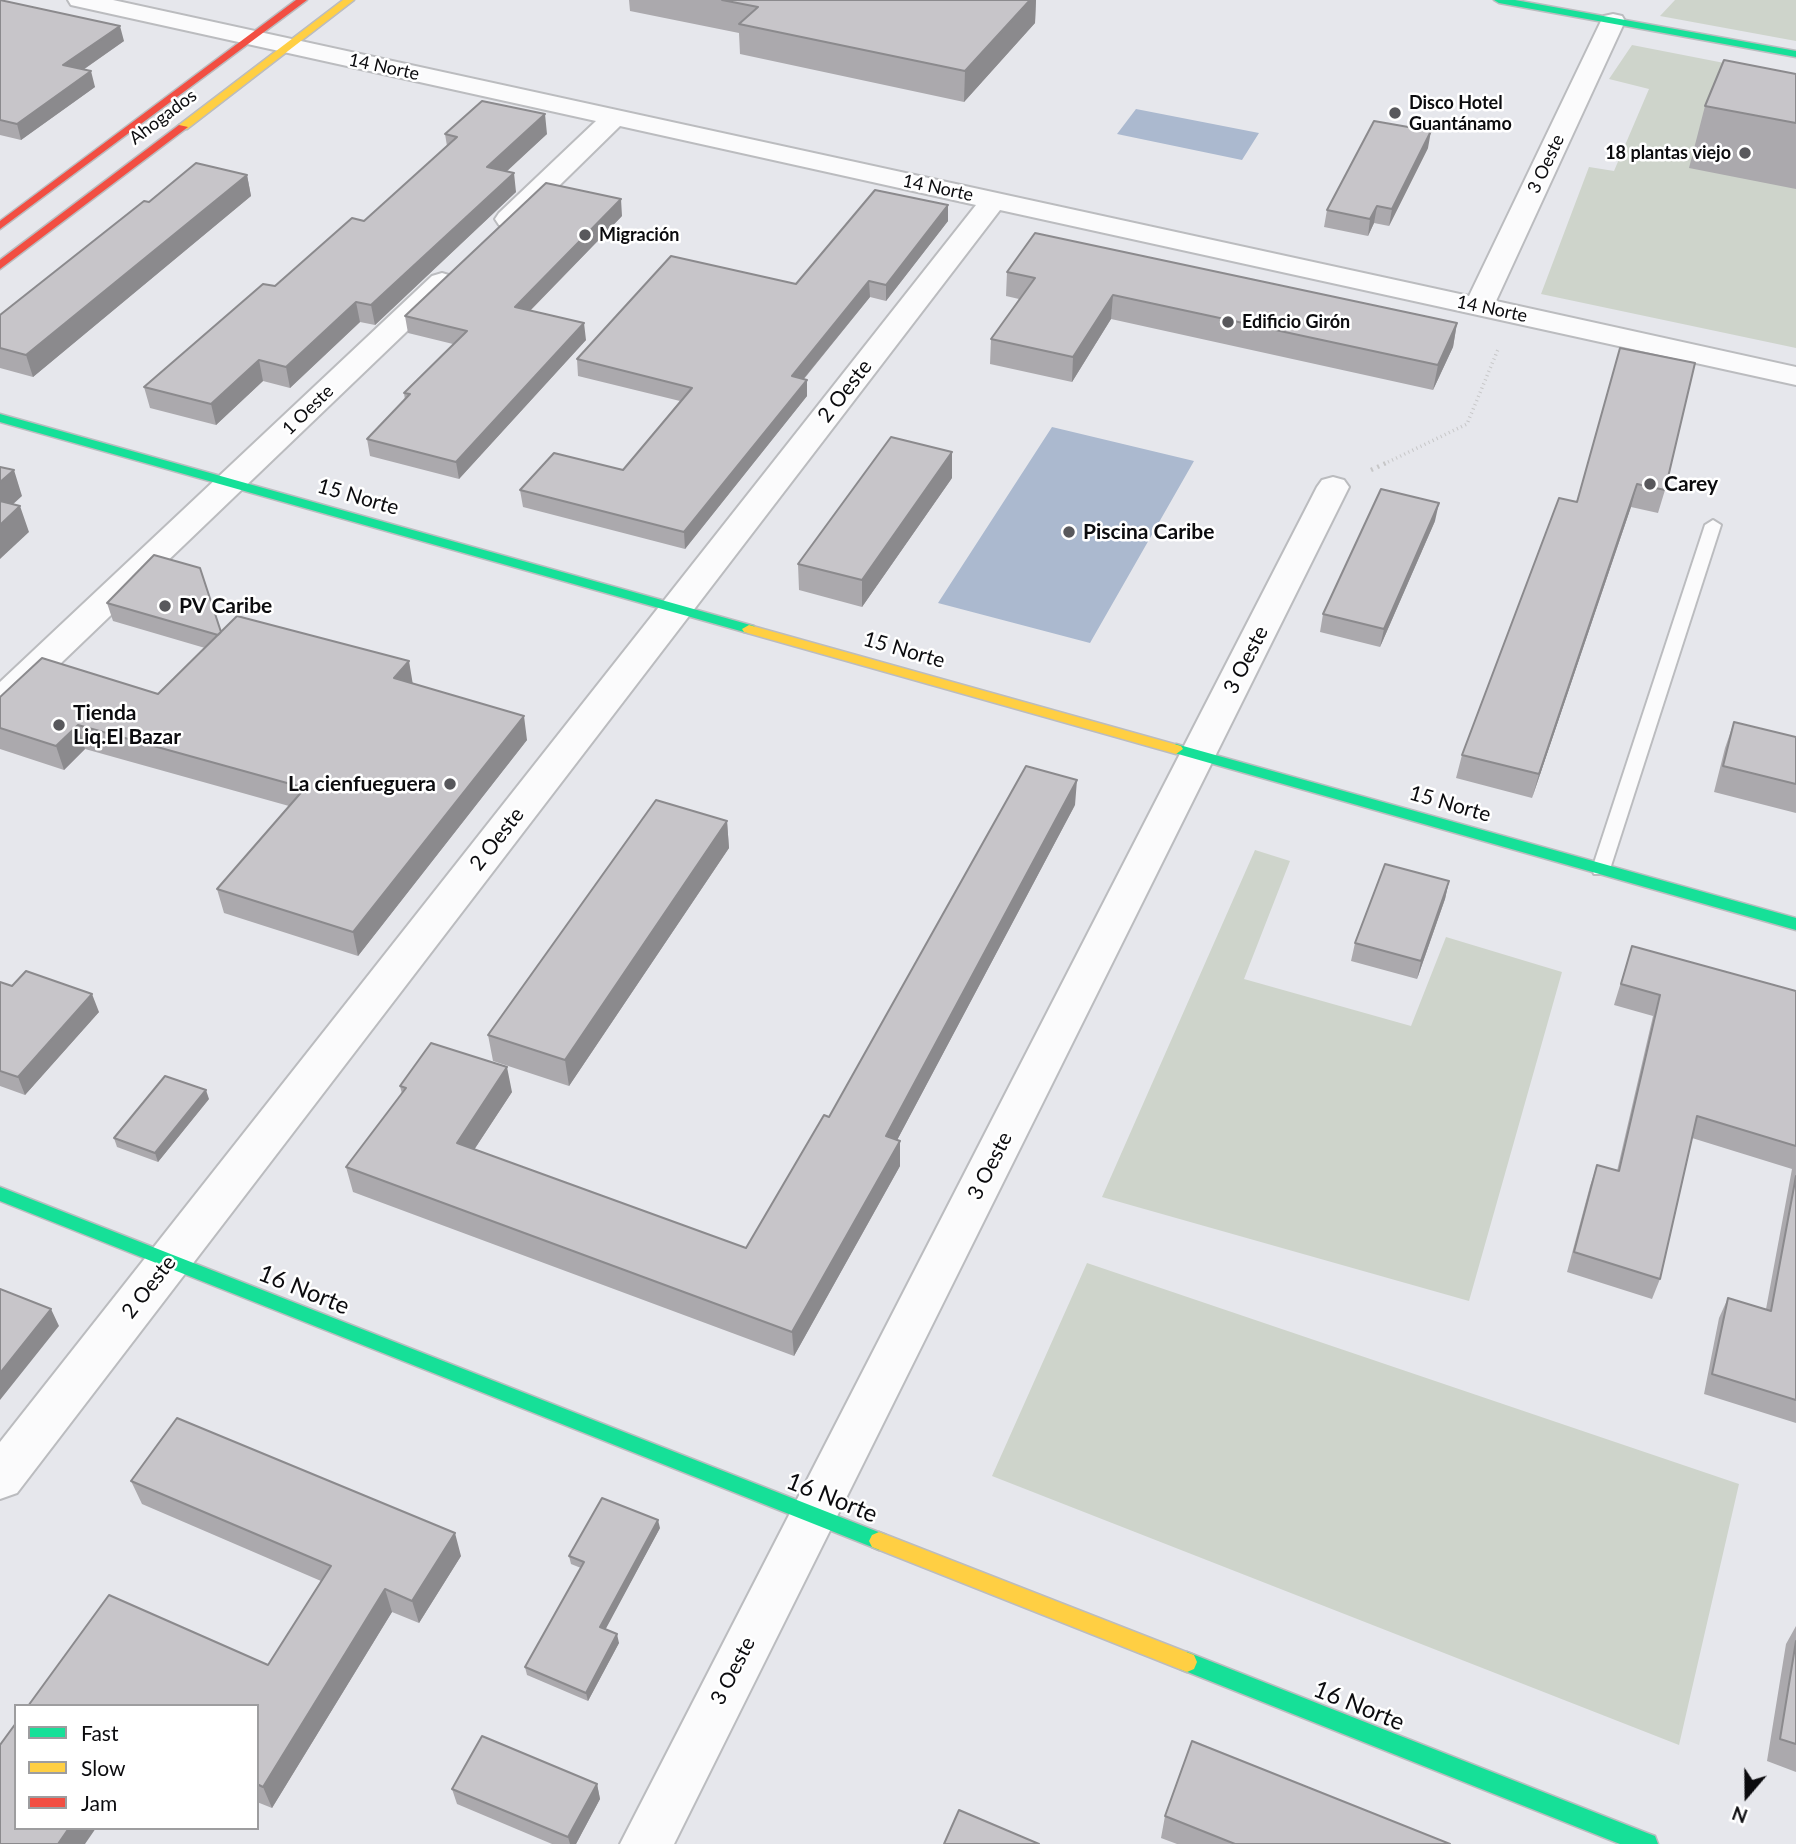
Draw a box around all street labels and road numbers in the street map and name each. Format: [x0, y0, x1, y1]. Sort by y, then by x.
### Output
street label: 14 Norte [347, 49, 421, 85]
street label: Ahogados [125, 85, 201, 149]
street label: 3 Oeste [1523, 131, 1569, 197]
street label: 14 Norte [901, 170, 975, 206]
street label: 14 Norte [1455, 291, 1529, 327]
street label: 2 Oeste [813, 354, 877, 428]
street label: 1 Oeste [278, 381, 338, 439]
street label: 15 Norte [314, 473, 402, 521]
street label: 3 Oeste [1218, 622, 1274, 698]
street label: 15 Norte [860, 626, 948, 674]
street label: 15 Norte [1406, 780, 1494, 828]
street label: 2 Oeste [465, 802, 529, 876]
street label: 3 Oeste [962, 1128, 1018, 1204]
street label: 2 Oeste [117, 1250, 181, 1324]
street label: 16 Norte [254, 1259, 354, 1321]
street label: 16 Norte [782, 1467, 882, 1529]
street label: 3 Oeste [705, 1633, 761, 1709]
street label: 16 Norte [1309, 1675, 1409, 1737]

